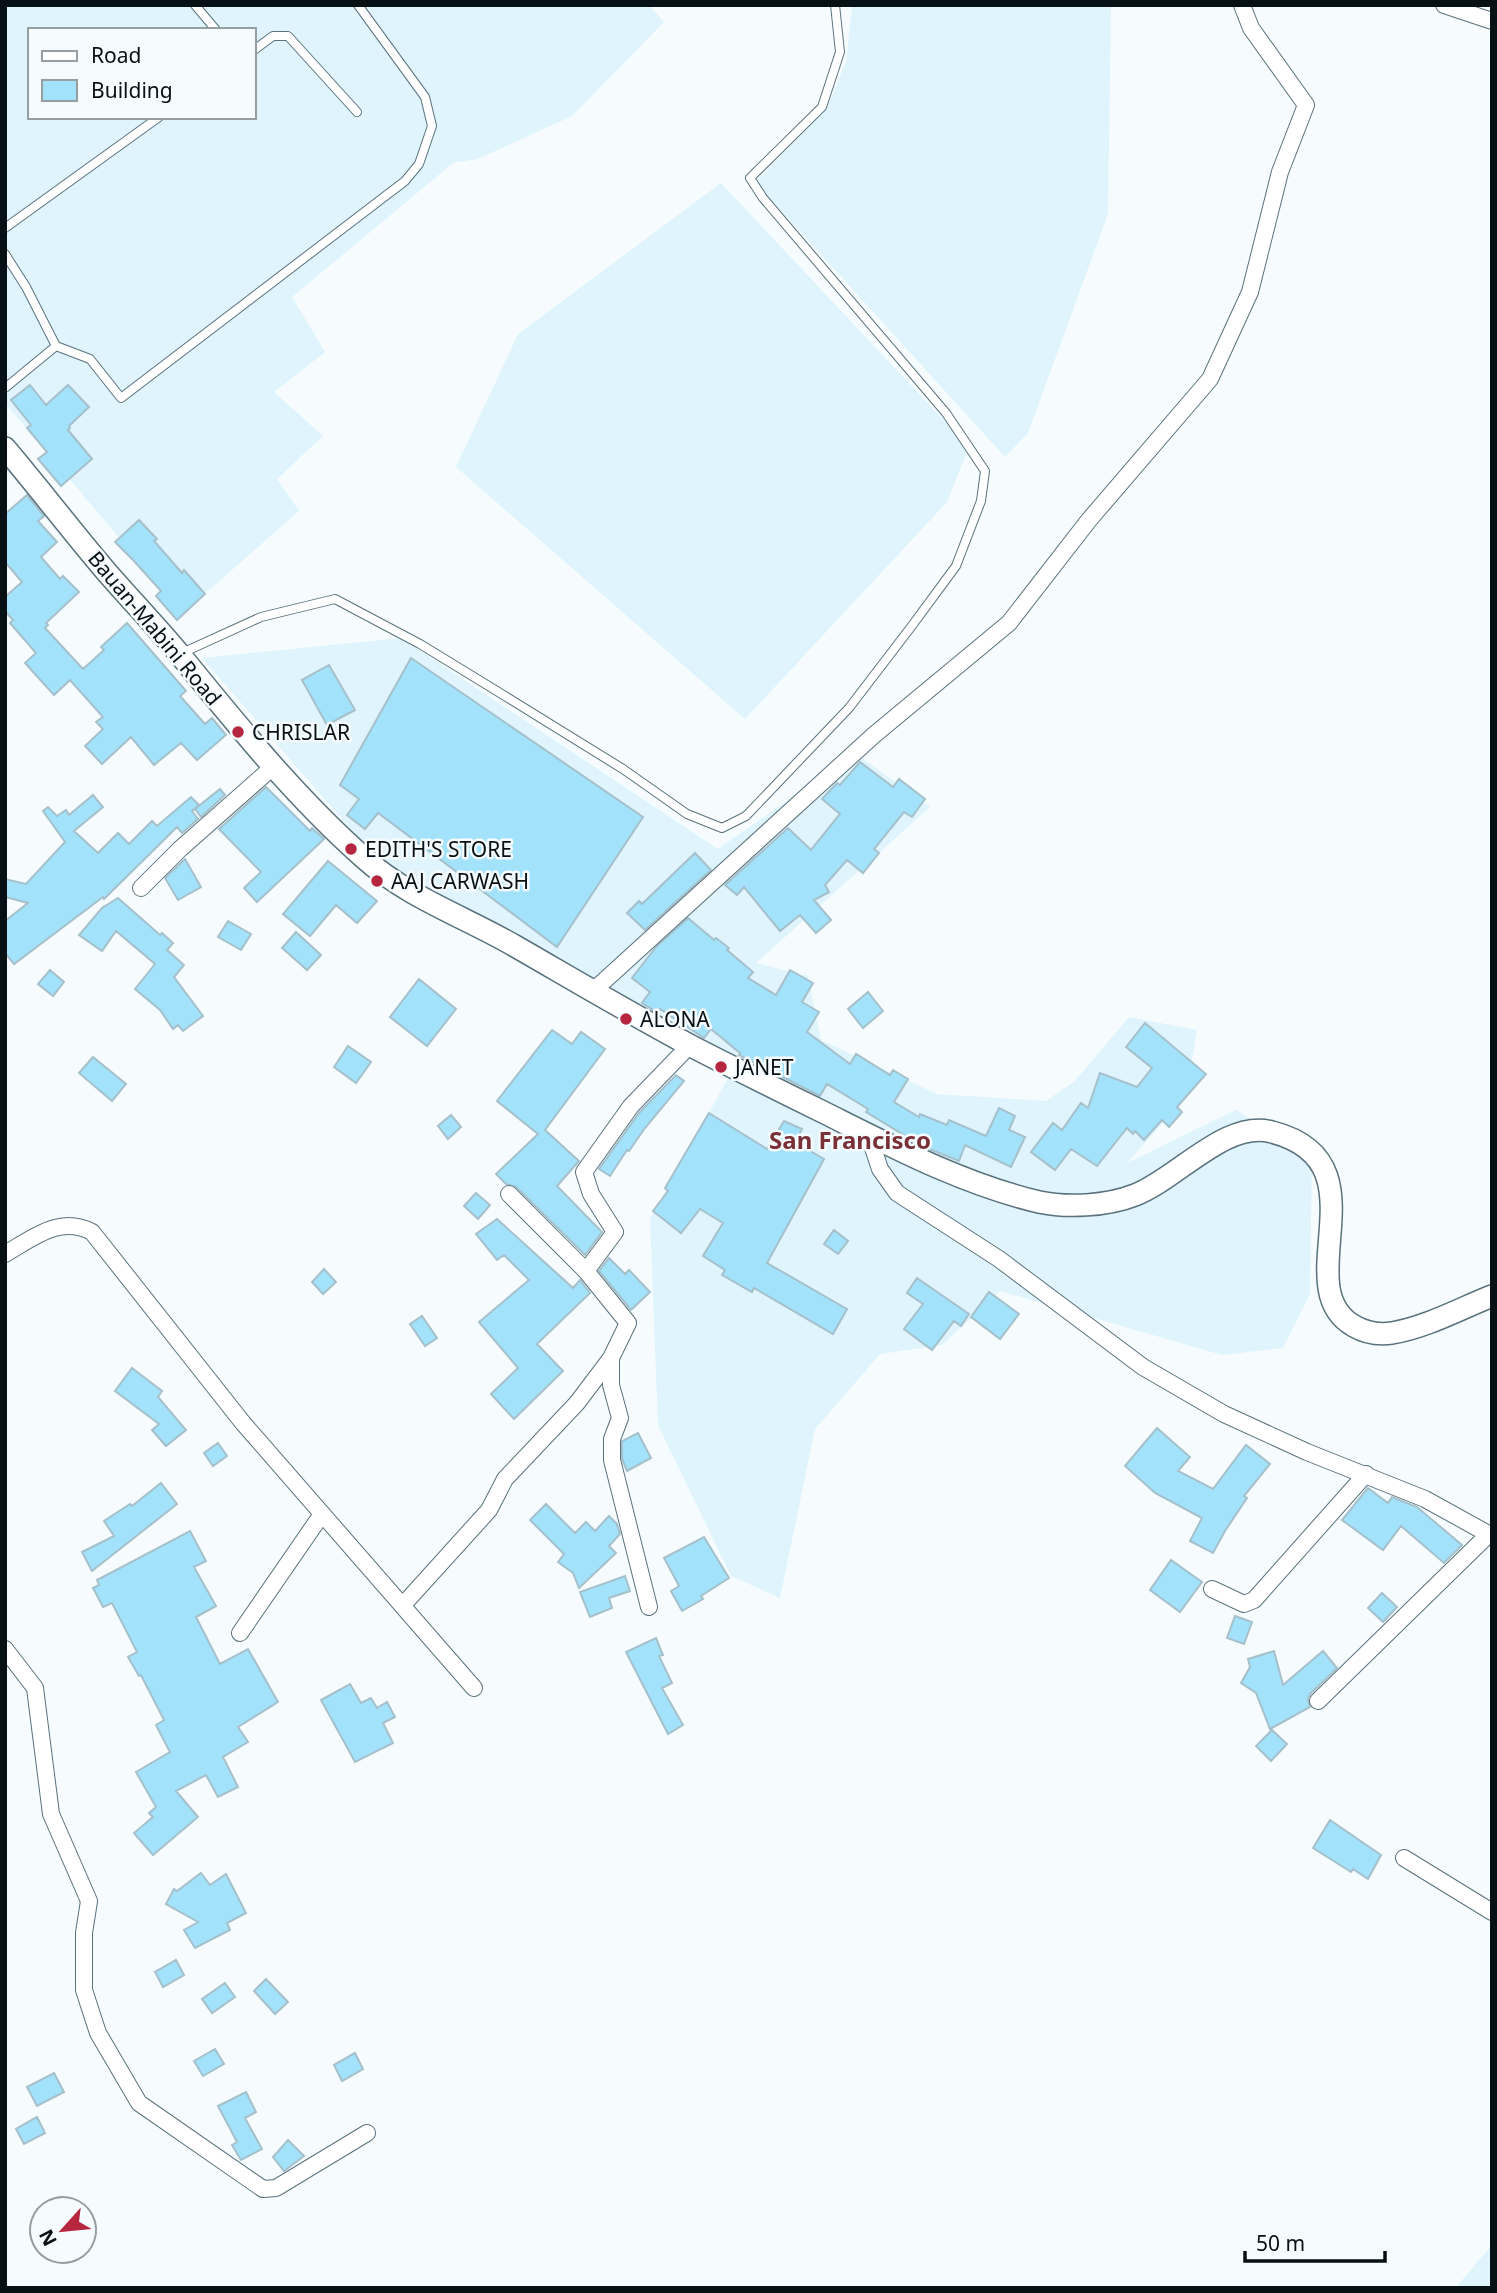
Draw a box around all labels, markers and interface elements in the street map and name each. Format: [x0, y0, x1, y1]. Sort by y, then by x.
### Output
legend [28, 28, 256, 119]
text: Road [91, 41, 141, 69]
text: Building [91, 76, 173, 104]
street label: Bauan-Mabini Road [82, 545, 228, 711]
place label: CHRISLAR [252, 718, 350, 746]
marker: CHRISLAR [230, 724, 246, 740]
place label: EDITH'S STORE [365, 835, 512, 863]
marker: EDITH'S STORE [343, 841, 359, 857]
place label: AAJ CARWASH [391, 867, 529, 895]
marker: AAJ CARWASH [369, 873, 385, 889]
place label: ALONA [640, 1005, 710, 1033]
marker: ALONA [618, 1011, 634, 1027]
place label: JANET [733, 1053, 794, 1081]
marker: JANET [713, 1059, 729, 1075]
district label: San Francisco [769, 1123, 931, 1156]
north arrow [28, 2195, 98, 2265]
scale bar [1245, 2220, 1385, 2264]
text: N [33, 2225, 63, 2251]
text: 50 m [1256, 2229, 1305, 2257]

